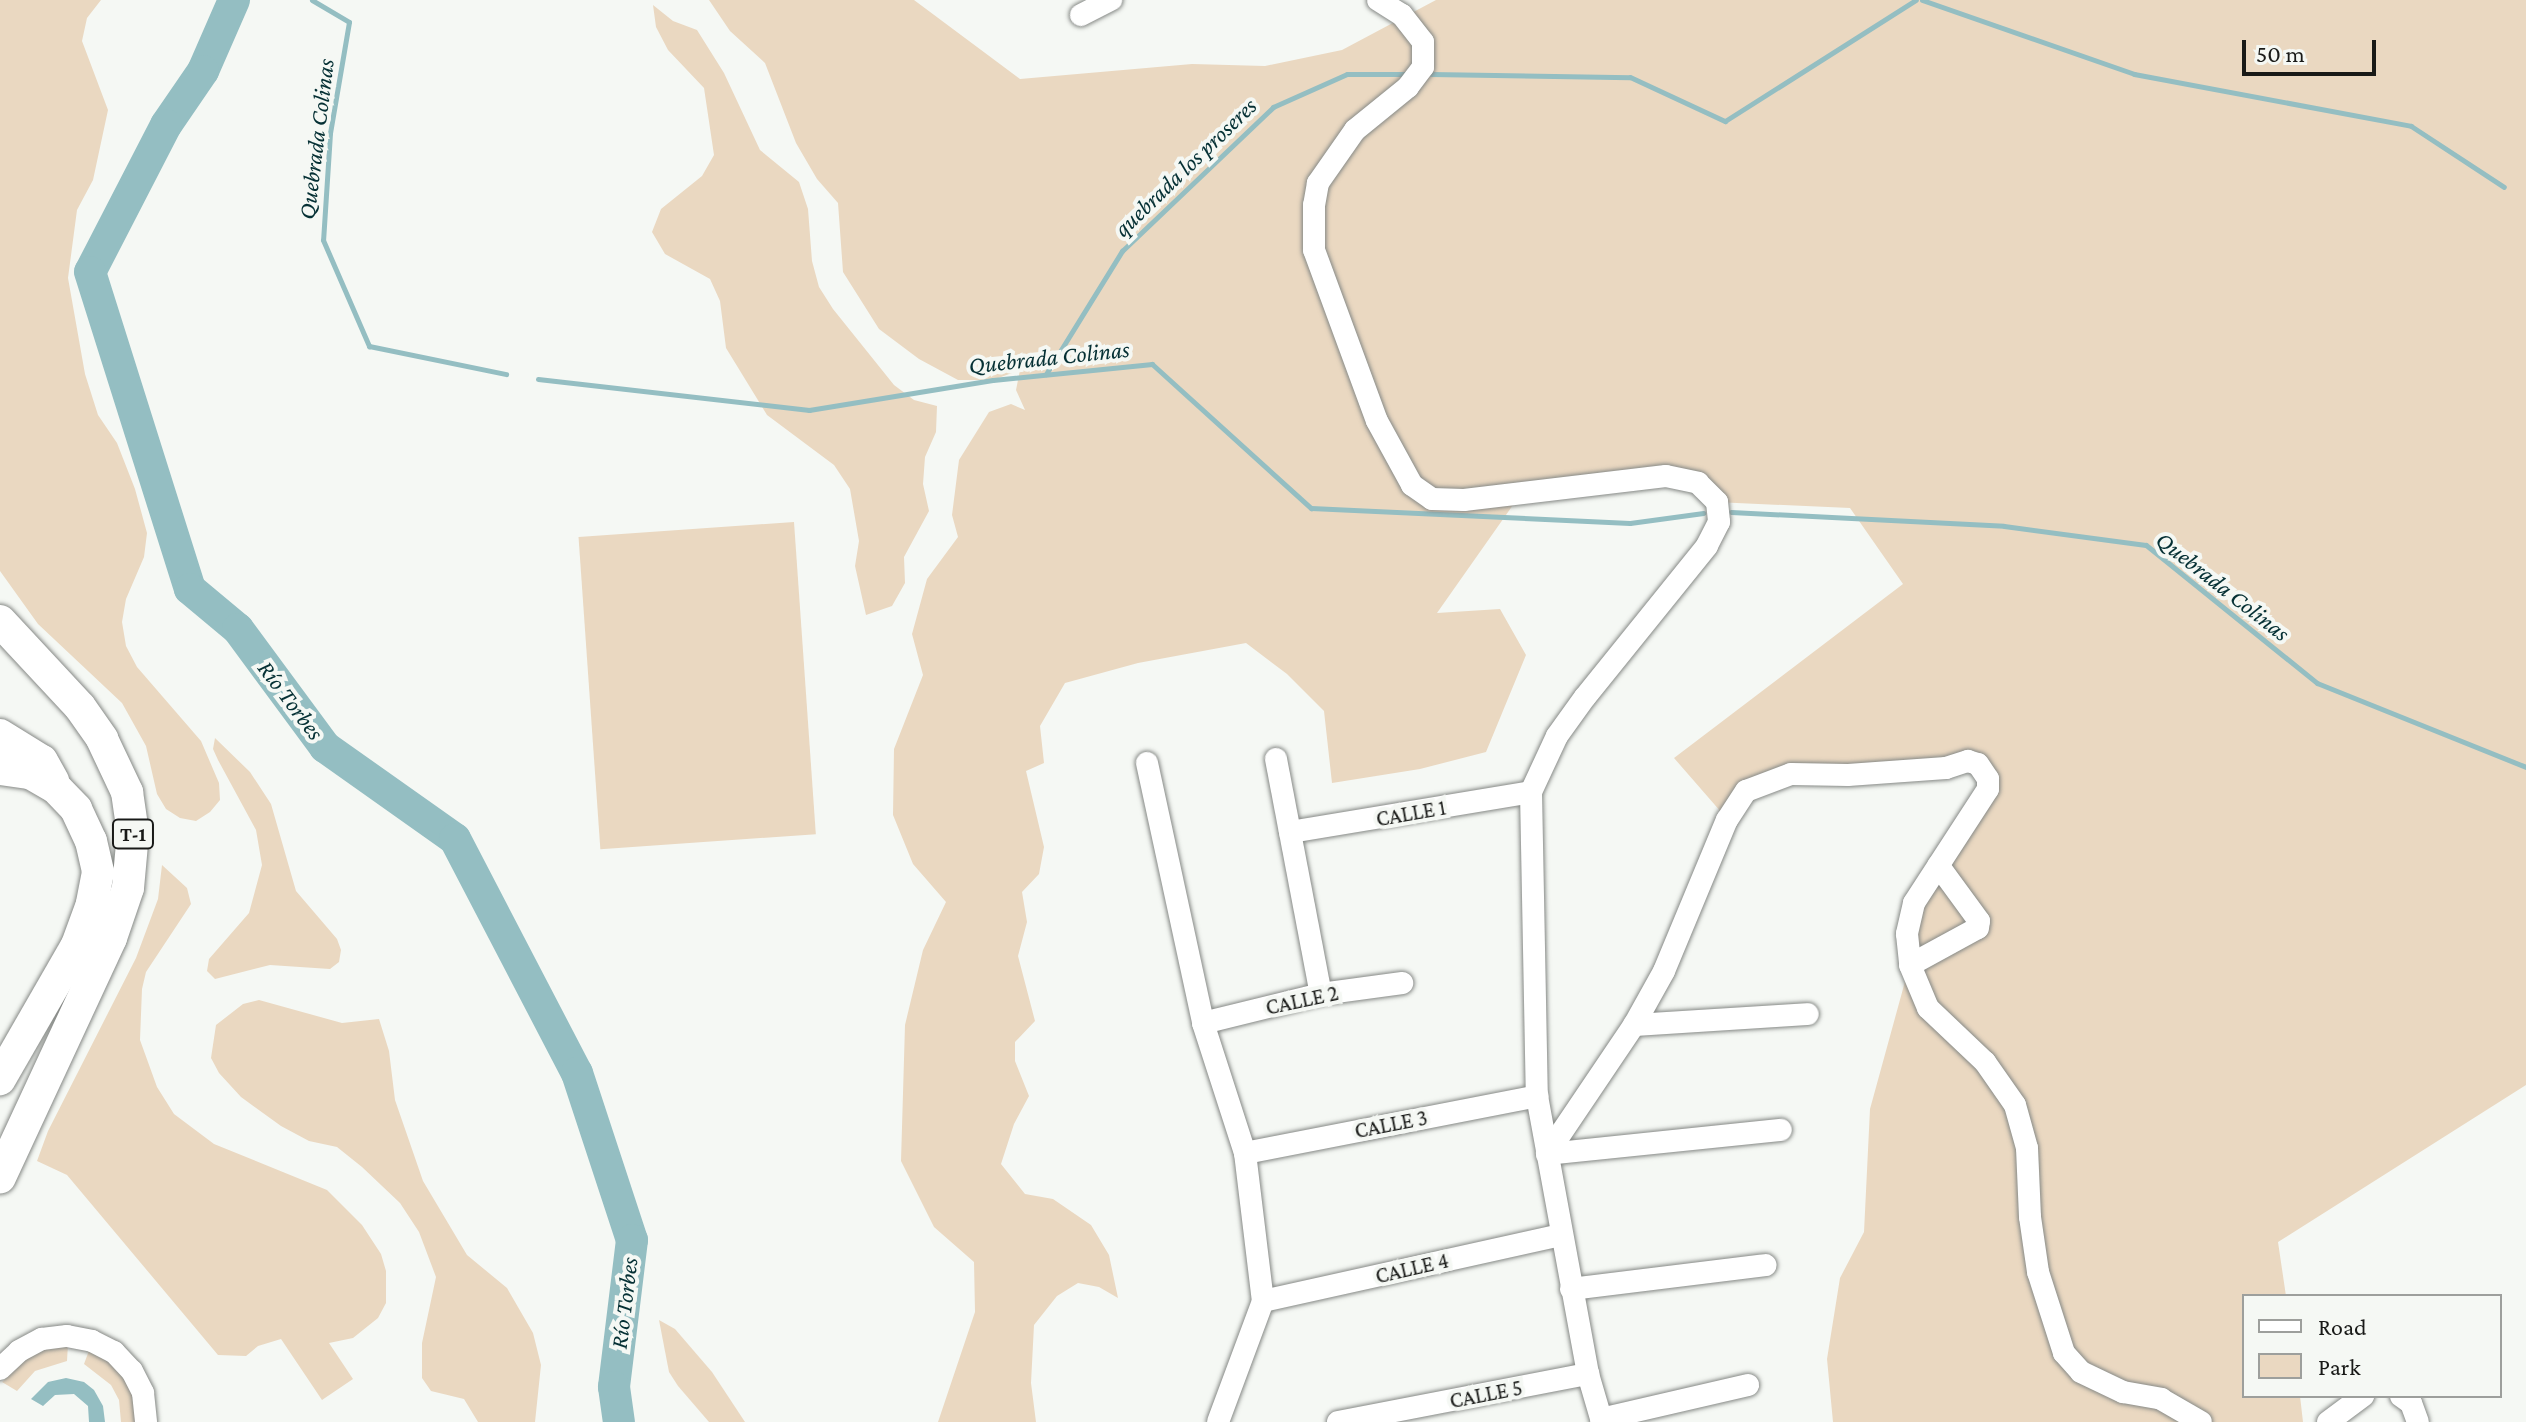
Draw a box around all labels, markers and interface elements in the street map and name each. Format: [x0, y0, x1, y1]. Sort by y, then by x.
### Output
scale bar [2246, 24, 2380, 74]
text: 50 m [2256, 40, 2305, 67]
water label: Quebrada Colinas [292, 57, 340, 221]
water label: quebrada los proseres [1108, 92, 1262, 242]
water label: Quebrada Colinas [967, 334, 1131, 380]
water label: Quebrada Colinas [2150, 525, 2296, 647]
water label: Río Torbes [252, 655, 330, 745]
street label: CALLE 1 [1374, 794, 1448, 832]
road number: T-1 [111, 818, 155, 850]
street label: CALLE 2 [1263, 979, 1341, 1021]
street label: CALLE 3 [1352, 1104, 1430, 1144]
street label: CALLE 4 [1373, 1247, 1451, 1289]
water label: Río Torbes [604, 1256, 644, 1350]
legend [2242, 1294, 2502, 1398]
text: Road [2318, 1313, 2367, 1340]
text: Park [2318, 1353, 2361, 1380]
street label: CALLE 5 [1447, 1374, 1525, 1414]

